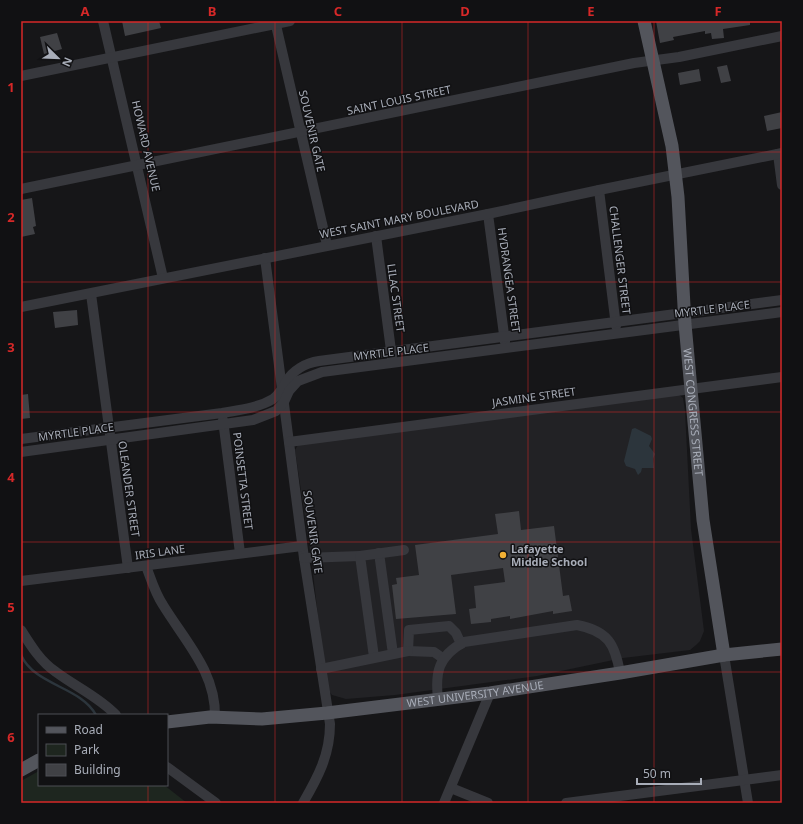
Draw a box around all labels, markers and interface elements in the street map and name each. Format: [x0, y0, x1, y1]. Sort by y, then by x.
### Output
text: A [81, 2, 90, 20]
text: B [208, 2, 216, 20]
text: C [334, 2, 342, 20]
text: D [460, 2, 470, 20]
text: E [587, 2, 595, 20]
text: F [714, 2, 722, 20]
north arrow [38, 38, 78, 78]
text: N [59, 55, 76, 69]
text: 1 [7, 78, 15, 96]
street label: SAINT LOUIS STREET [345, 81, 452, 118]
street label: SOUVENIR GATE [296, 88, 329, 173]
street label: HOWARD AVENUE [129, 99, 164, 193]
street label: WEST SAINT MARY BOULEVARD [318, 196, 480, 241]
street label: CHALLENGER STREET [606, 205, 635, 315]
text: 2 [7, 208, 15, 226]
street label: HYDRANGEA STREET [495, 226, 524, 333]
street label: LILAC STREET [384, 263, 409, 333]
street label: MYRTLE PLACE [673, 296, 751, 321]
text: 3 [7, 338, 15, 356]
street label: MYRTLE PLACE [352, 339, 430, 364]
street label: WEST CONGRESS STREET [680, 347, 707, 477]
street label: JASMINE STREET [490, 383, 577, 410]
street label: MYRTLE PLACE [37, 419, 115, 444]
street label: POINSETTA STREET [230, 431, 257, 531]
street label: OLEANDER STREET [115, 440, 144, 538]
text: 4 [7, 468, 15, 486]
street label: SOUVENIR GATE [300, 489, 327, 574]
street label: IRIS LANE [134, 541, 186, 562]
place label: Lafayette Middle School [511, 541, 587, 569]
marker: Lafayette Middle School [498, 550, 508, 560]
text: 5 [7, 598, 15, 616]
street label: WEST UNIVERSITY AVENUE [406, 677, 545, 710]
legend [38, 714, 168, 786]
text: Road [74, 721, 103, 738]
text: 6 [7, 728, 15, 746]
text: Park [74, 741, 100, 758]
scale bar [637, 760, 701, 786]
text: Building [74, 761, 121, 778]
text: 50 m [643, 765, 671, 782]

